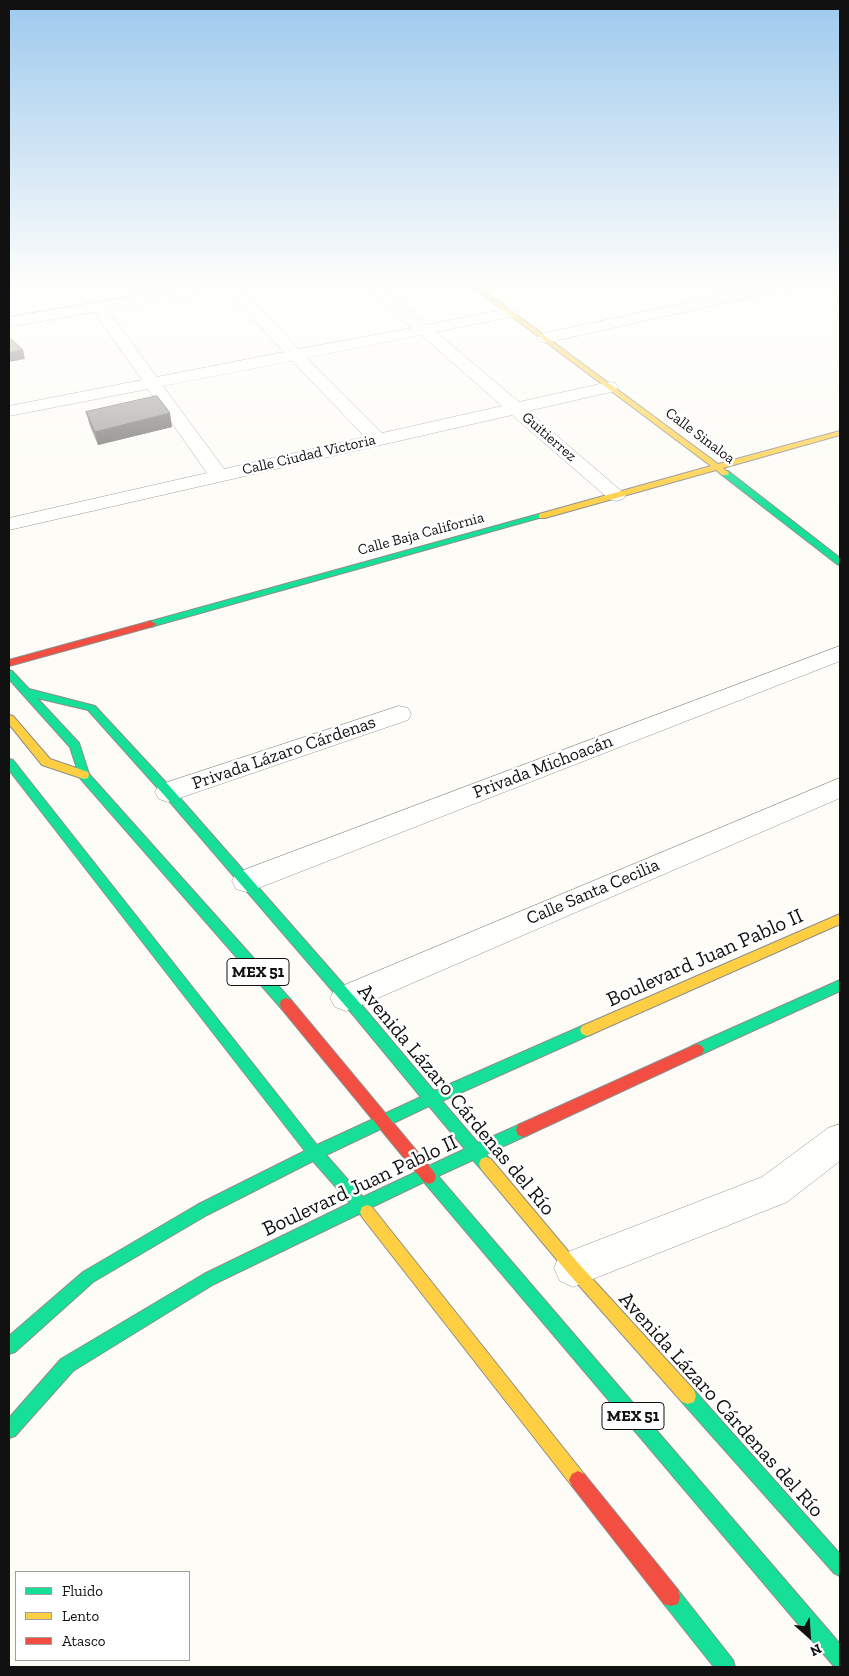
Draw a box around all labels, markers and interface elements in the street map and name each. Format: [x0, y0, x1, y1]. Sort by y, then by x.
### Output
street label: Calle Sinaloa [662, 404, 738, 468]
street label: Guitierrez [518, 408, 580, 466]
street label: Calle Ciudad Victoria [241, 431, 377, 479]
street label: Calle Baja California [356, 508, 486, 560]
street label: Privada Lázaro Cárdenas [189, 711, 379, 795]
street label: Privada Michoacán [470, 730, 616, 804]
street label: Calle Santa Cecilia [523, 854, 663, 930]
street label: Boulevard Juan Pablo II [603, 903, 807, 1013]
road number: MEX 51 [227, 959, 289, 986]
street label: Avenida Lázaro Cárdenas del Río [352, 979, 560, 1221]
street label: Boulevard Juan Pablo II [259, 1130, 461, 1242]
street label: Avenida Lázaro Cárdenas del Río [613, 1287, 829, 1523]
road number: MEX 51 [602, 1402, 664, 1430]
legend [15, 1571, 190, 1661]
text: Fluido [62, 1582, 103, 1600]
text: Lento [62, 1607, 99, 1625]
north arrow [784, 1611, 834, 1661]
text: Atasco [62, 1632, 106, 1650]
text: N [807, 1640, 824, 1660]

